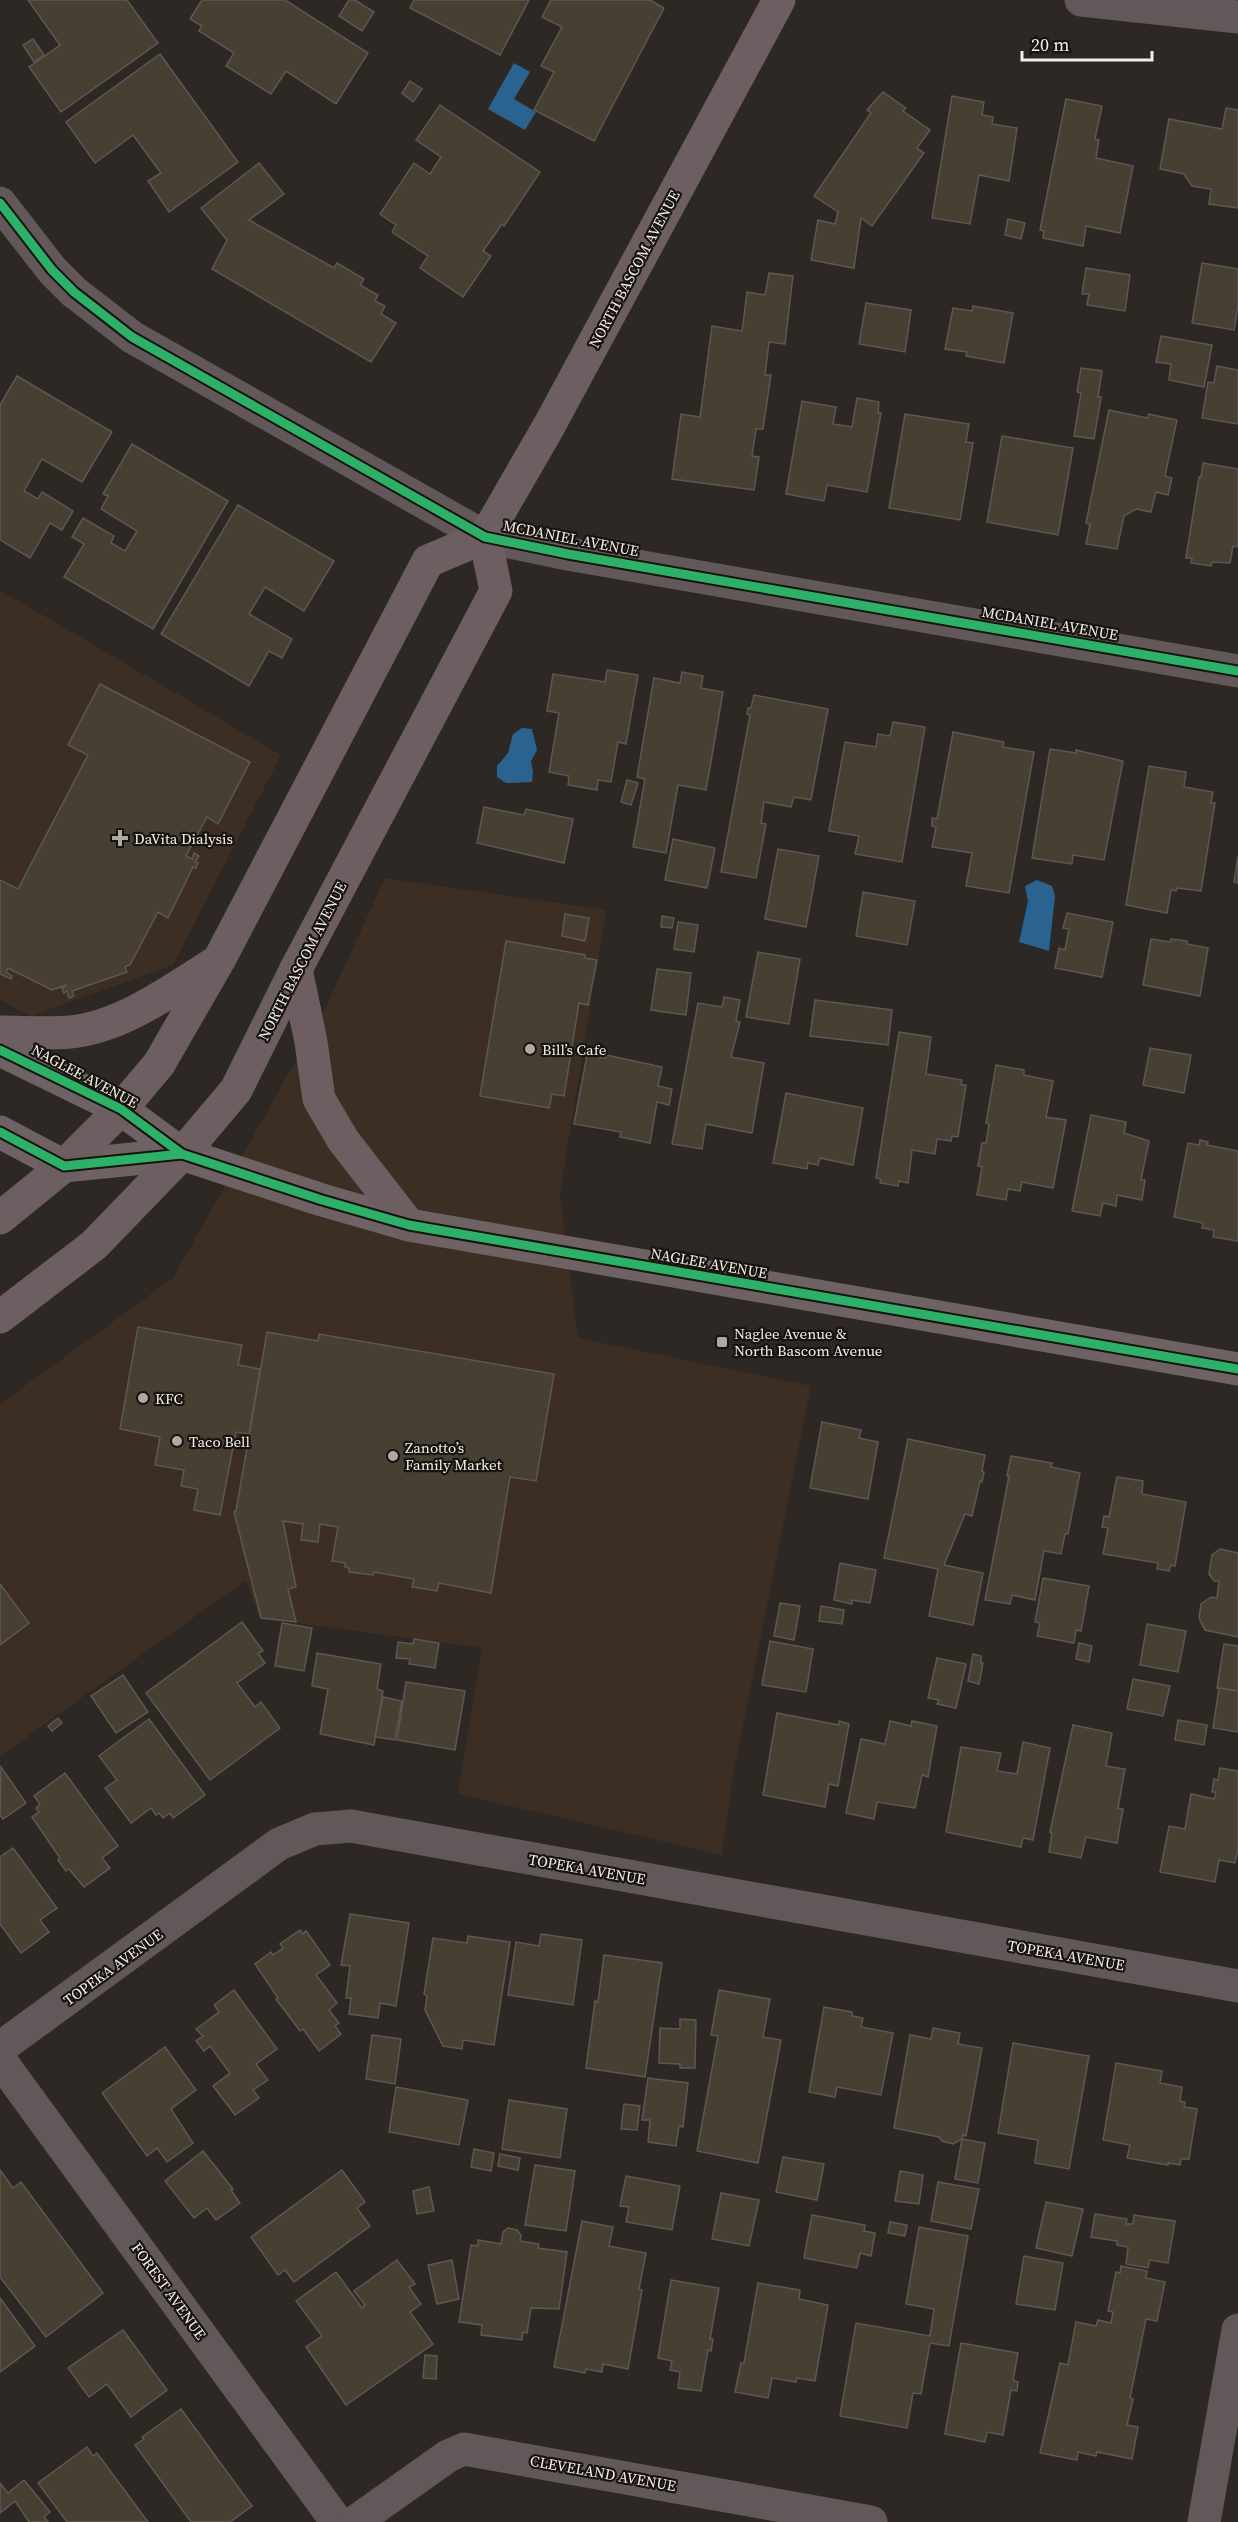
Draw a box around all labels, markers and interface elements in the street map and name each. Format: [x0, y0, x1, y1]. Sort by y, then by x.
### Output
scale bar [1022, 24, 1152, 62]
text: 20 m [1031, 32, 1069, 57]
street label: NORTH BASCOM AVENUE [583, 186, 685, 352]
street label: MCDANIEL AVENUE [501, 515, 641, 561]
street label: MCDANIEL AVENUE [980, 601, 1120, 645]
place label: DaVita Dialysis [134, 828, 233, 849]
marker: DaVita Dialysis [111, 829, 129, 847]
street label: NORTH BASCOM AVENUE [253, 878, 351, 1044]
street label: NAGLEE AVENUE [28, 1039, 142, 1113]
place label: Bill’s Cafe [542, 1039, 607, 1060]
marker: Bill’s Cafe [523, 1042, 537, 1056]
street label: NAGLEE AVENUE [649, 1242, 769, 1284]
place label: Naglee Avenue & North Bascom Avenue [734, 1323, 883, 1361]
marker: Naglee Avenue & North Bascom Avenue [715, 1335, 729, 1349]
place label: KFC [155, 1388, 183, 1409]
marker: KFC [136, 1391, 150, 1405]
place label: Taco Bell [189, 1431, 251, 1452]
marker: Taco Bell [170, 1434, 184, 1448]
place label: Zanotto’s Family Market [405, 1437, 502, 1475]
marker: Zanotto’s Family Market [386, 1449, 400, 1463]
street label: TOPEKA AVENUE [527, 1848, 647, 1890]
street label: TOPEKA AVENUE [59, 1924, 167, 2010]
street label: TOPEKA AVENUE [1006, 1934, 1126, 1976]
street label: FOREST AVENUE [127, 2238, 211, 2344]
street label: CLEVELAND AVENUE [528, 2450, 678, 2496]

